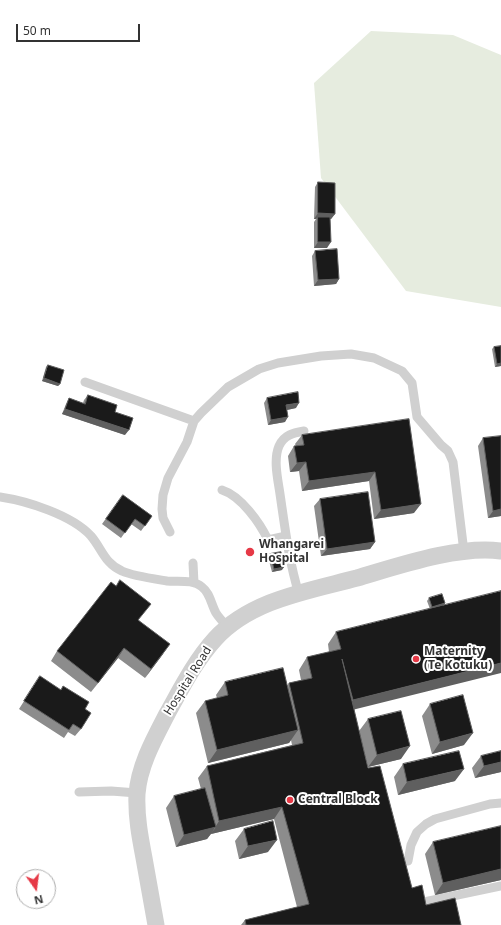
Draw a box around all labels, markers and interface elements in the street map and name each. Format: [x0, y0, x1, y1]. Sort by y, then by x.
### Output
scale bar [18, 16, 142, 42]
text: 50 m [23, 22, 51, 39]
place label: Whangarei Hospital [259, 538, 324, 566]
marker: Whangarei Hospital [244, 546, 256, 558]
street label: Hospital Road [161, 644, 215, 718]
place label: Maternity (Te Kotuku) [424, 645, 492, 673]
marker: Maternity (Te Kotuku) [411, 654, 421, 664]
place label: Central Block [298, 793, 378, 807]
marker: Central Block [285, 795, 295, 805]
north arrow [16, 869, 56, 909]
text: N [33, 892, 45, 909]

